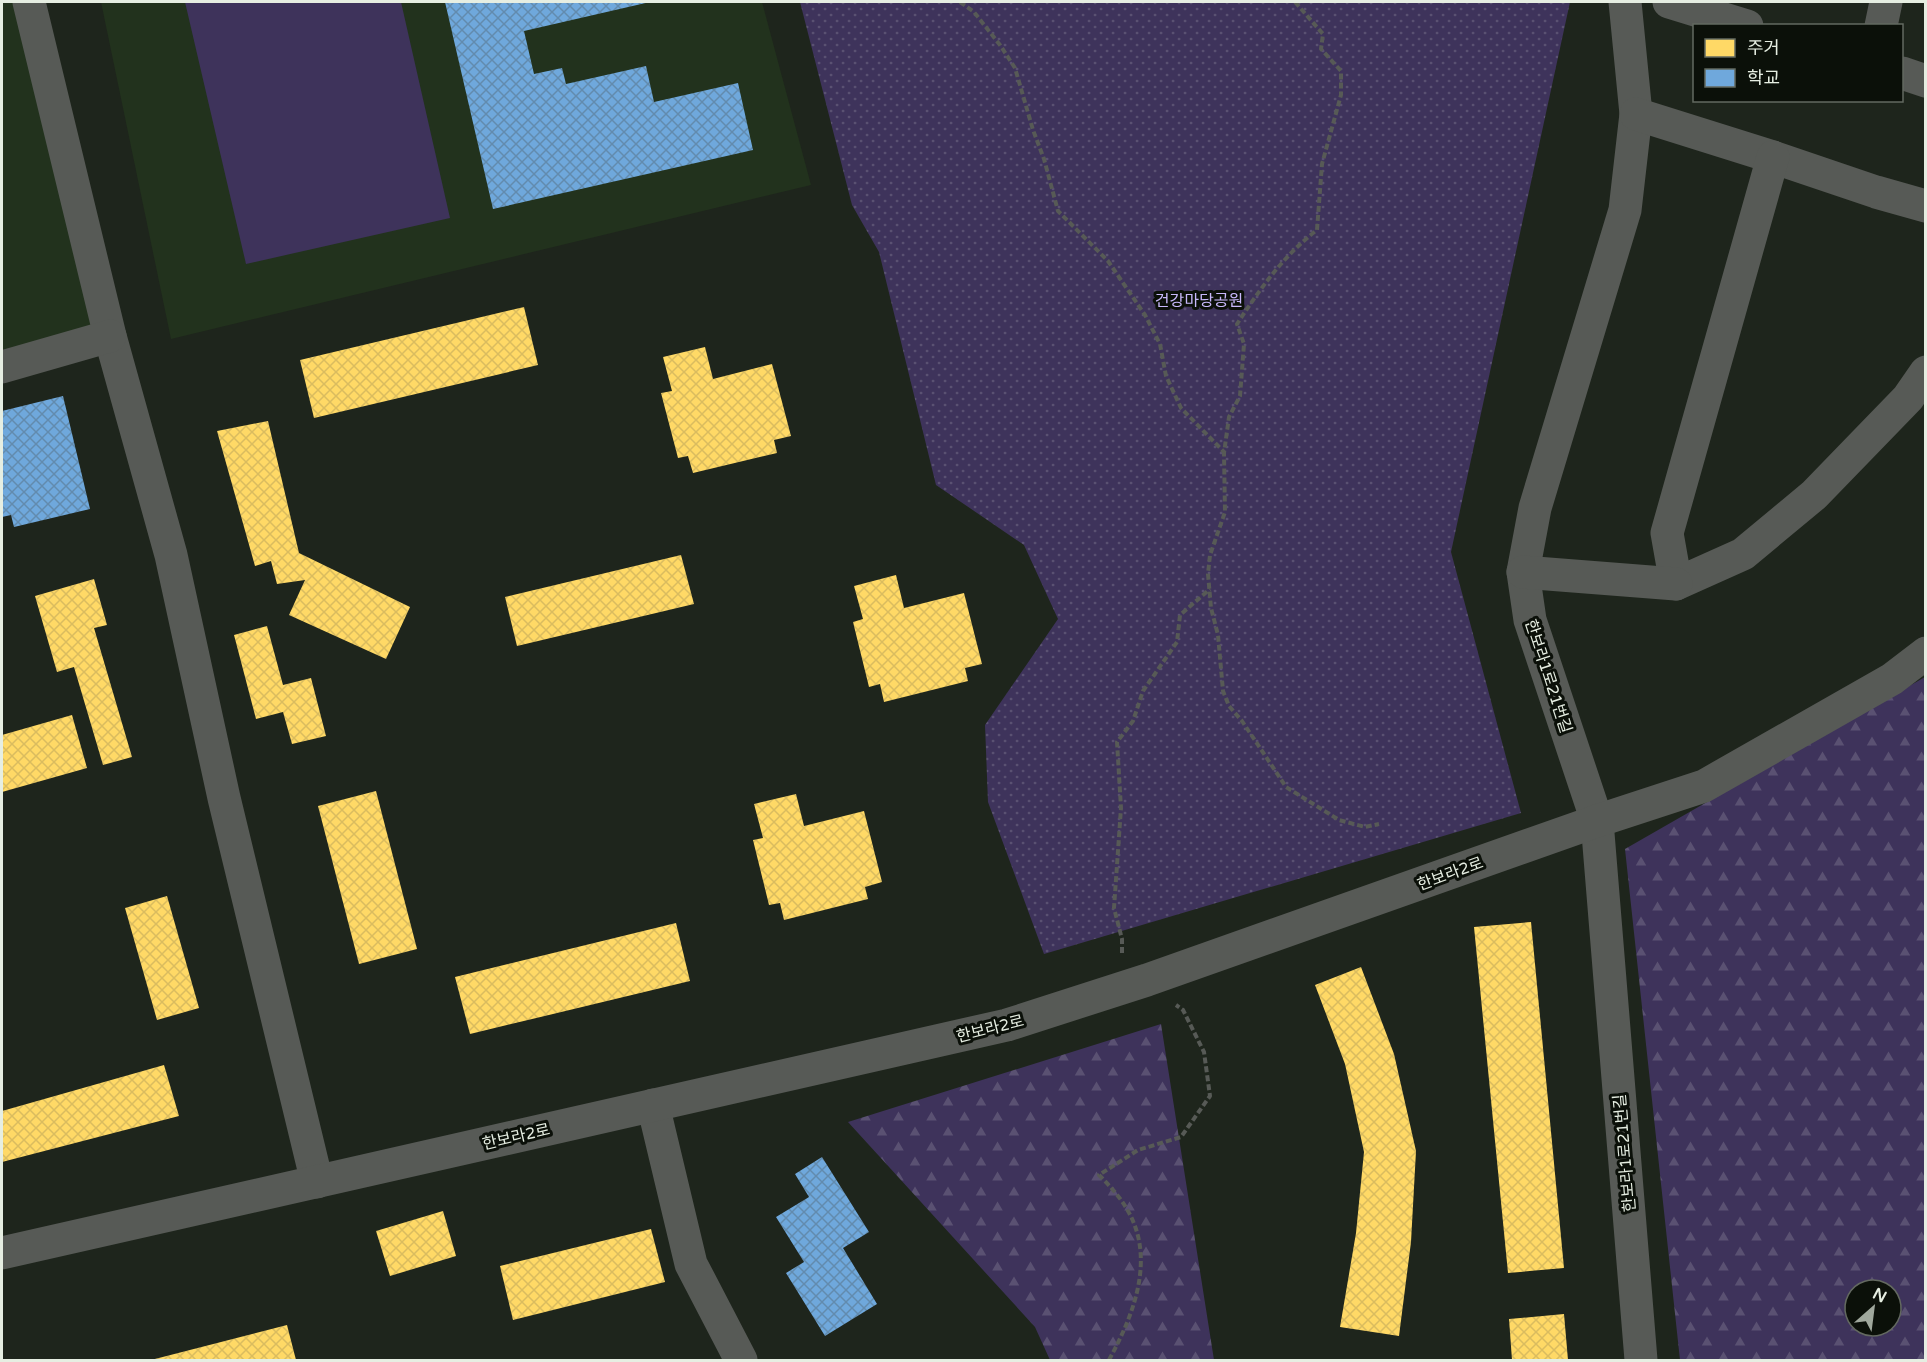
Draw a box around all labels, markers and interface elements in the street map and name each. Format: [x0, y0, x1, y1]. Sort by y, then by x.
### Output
legend [1693, 24, 1903, 102]
text: 주거 [1747, 37, 1780, 59]
text: 학교 [1747, 67, 1780, 89]
park label: 건강마당공원 [1155, 291, 1243, 311]
street label: 한보라1로21번길 [1520, 617, 1576, 736]
street label: 한보라2로 [1415, 853, 1486, 895]
street label: 한보라2로 [954, 1011, 1026, 1047]
street label: 한보라1로21번길 [1610, 1093, 1640, 1213]
street label: 한보라2로 [480, 1119, 552, 1154]
north arrow [1843, 1278, 1903, 1338]
text: N [1869, 1284, 1890, 1307]

